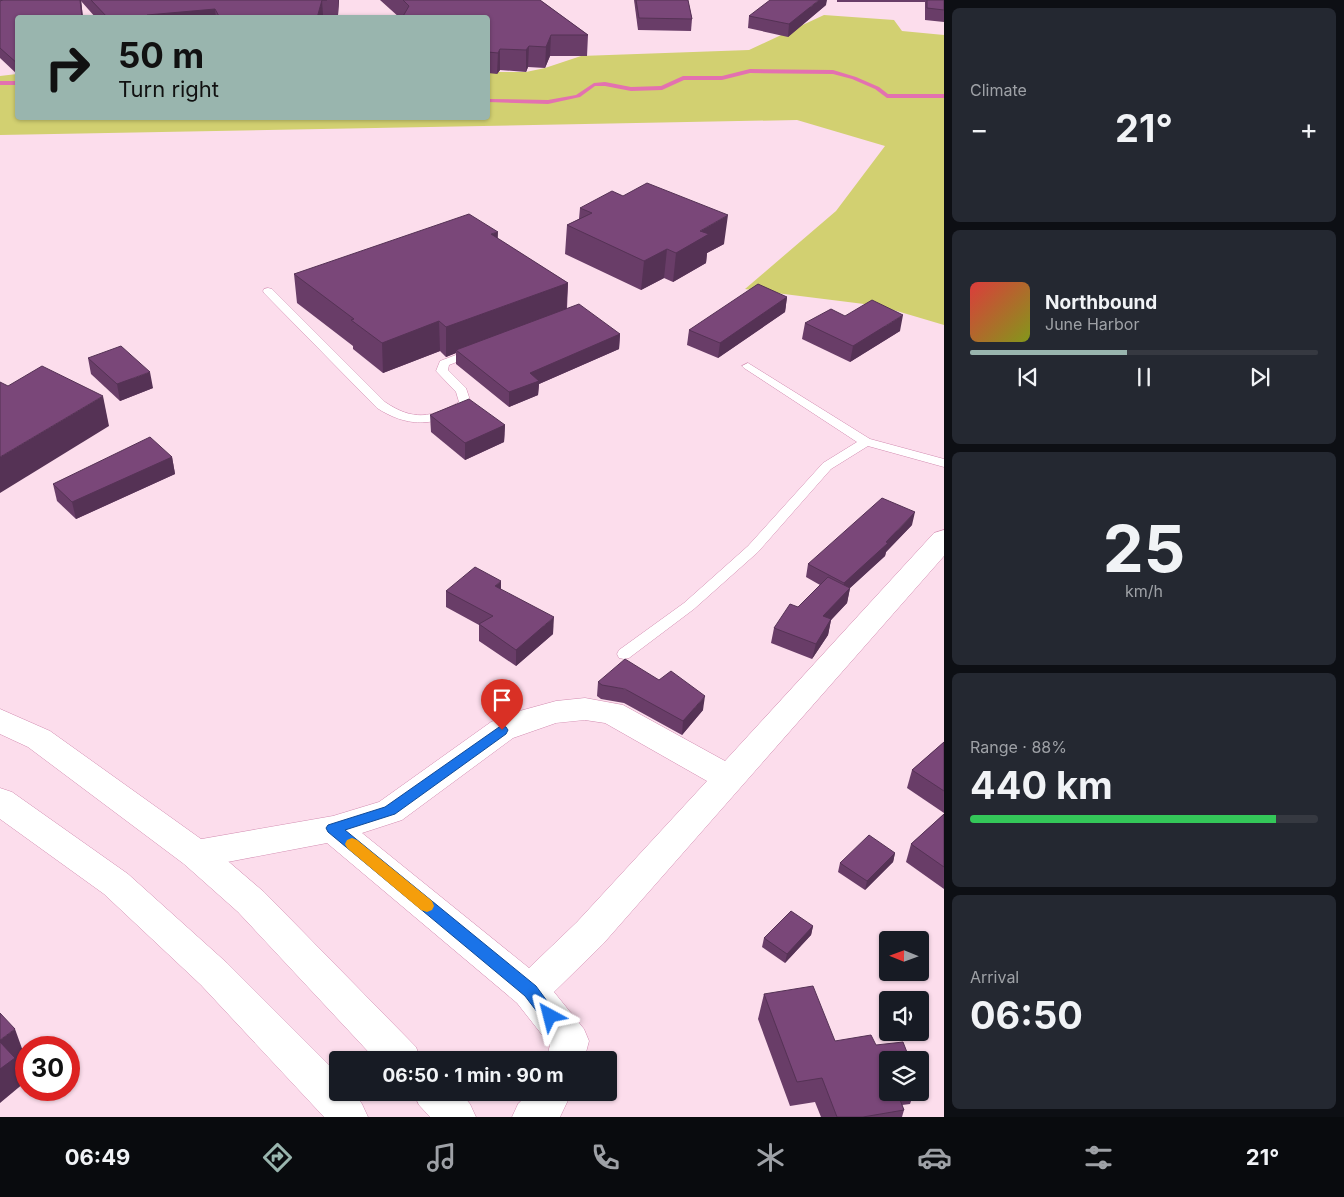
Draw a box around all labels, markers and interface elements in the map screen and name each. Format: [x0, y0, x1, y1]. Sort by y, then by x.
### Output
text: 50 m [118, 34, 204, 76]
icon: right [35, 35, 100, 100]
text: Turn right [118, 76, 219, 102]
text: Climate [970, 80, 1027, 100]
text: 21° [1115, 105, 1173, 151]
text: − [970, 112, 989, 146]
text: + [1299, 112, 1318, 146]
text: Northbound [1045, 291, 1157, 314]
text: June Harbor [1045, 314, 1139, 334]
icon: previous [1014, 363, 1042, 391]
icon: pause [1130, 363, 1158, 391]
icon: next [1246, 363, 1274, 391]
text: 25 [1103, 509, 1185, 588]
text: km/h [1125, 581, 1163, 601]
pin [481, 679, 523, 730]
icon: arrive [488, 686, 516, 714]
text: Range · 88% [970, 737, 1067, 757]
text: 440 km [970, 762, 1113, 808]
north arrow [879, 931, 929, 981]
map controls [879, 931, 929, 1101]
text: Arrival [970, 967, 1019, 987]
position arrow [523, 989, 575, 1041]
button: sound [879, 991, 929, 1041]
text: 06:50 [970, 992, 1083, 1038]
speed limit sign: 30 [15, 1036, 80, 1101]
button: layers [879, 1051, 929, 1101]
text: 06:50 · 1 min · 90 m [382, 1064, 564, 1087]
icon: directions [260, 1140, 295, 1175]
icon: music [424, 1140, 459, 1175]
icon: phone [588, 1140, 623, 1175]
icon: climate [753, 1140, 788, 1175]
icon: car [917, 1140, 952, 1175]
icon: filters [1081, 1140, 1116, 1175]
text: 06:49 [65, 1144, 130, 1170]
text: 21° [1246, 1144, 1279, 1170]

